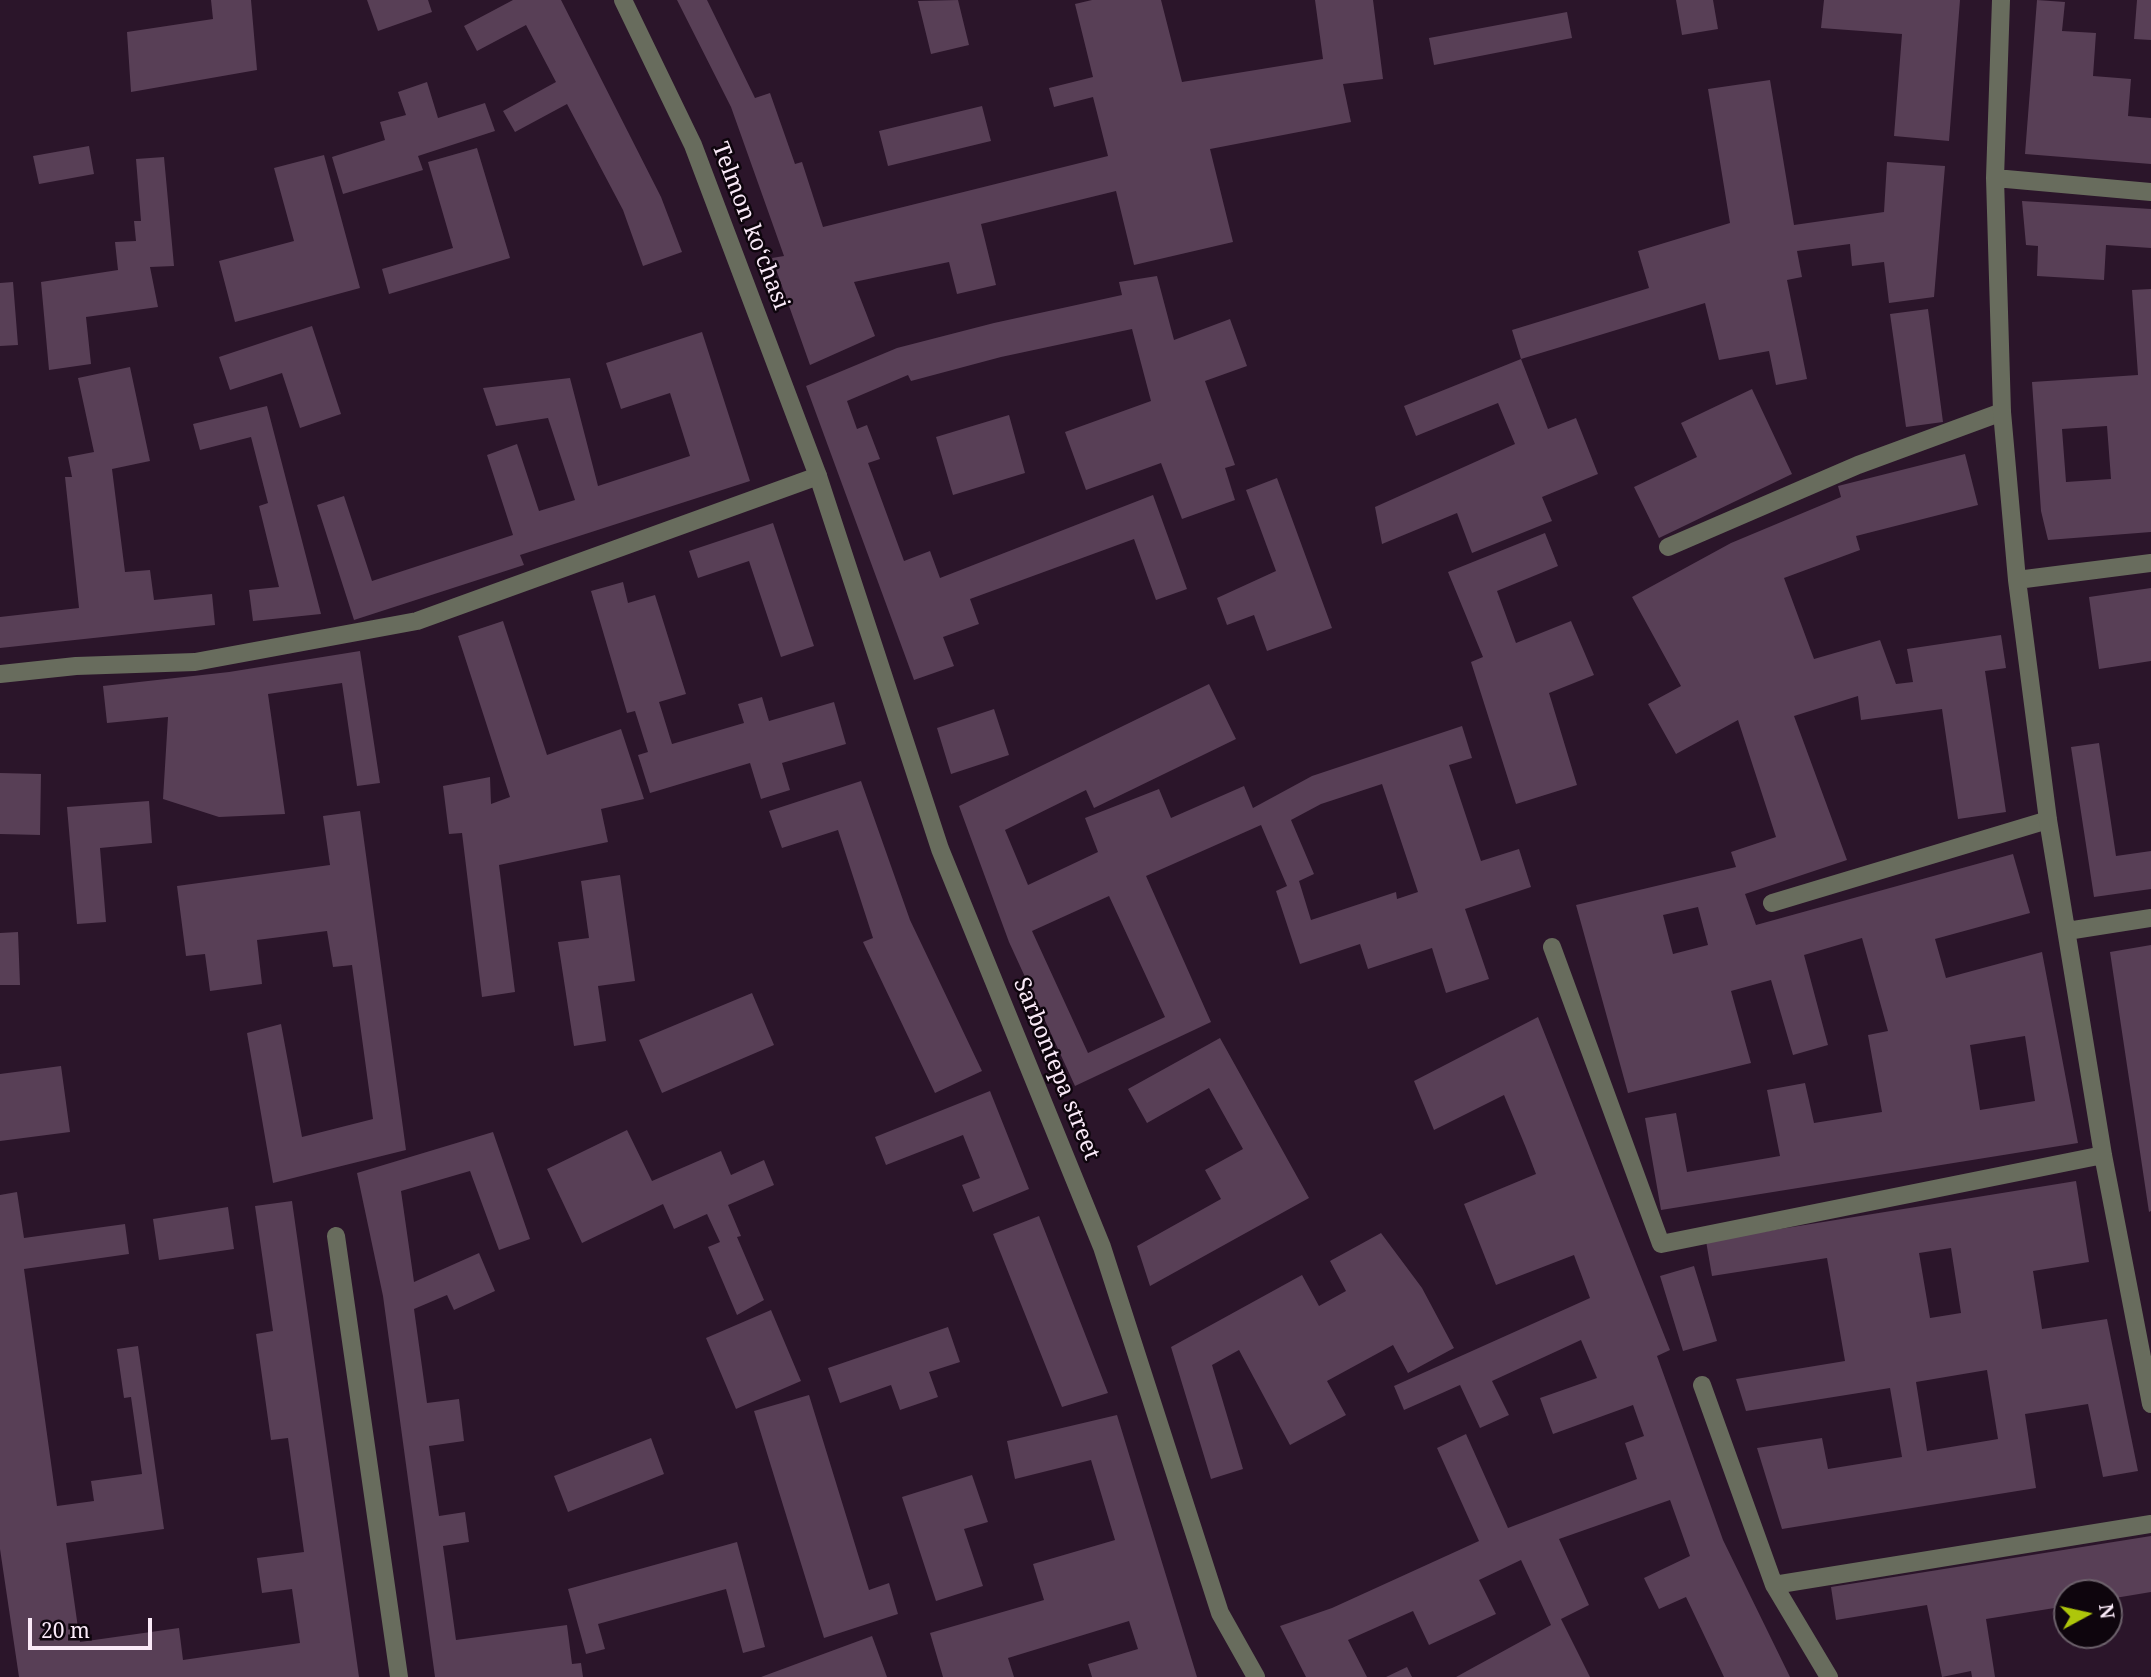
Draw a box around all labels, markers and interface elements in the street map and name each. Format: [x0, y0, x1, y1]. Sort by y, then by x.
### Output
street label: Telmon koʻchasi [705, 139, 795, 313]
street label: Sarbontepa street [1007, 974, 1105, 1164]
north arrow [2053, 1579, 2123, 1649]
text: N [2093, 1602, 2121, 1621]
scale bar [32, 1604, 156, 1648]
text: 20 m [41, 1616, 90, 1644]

